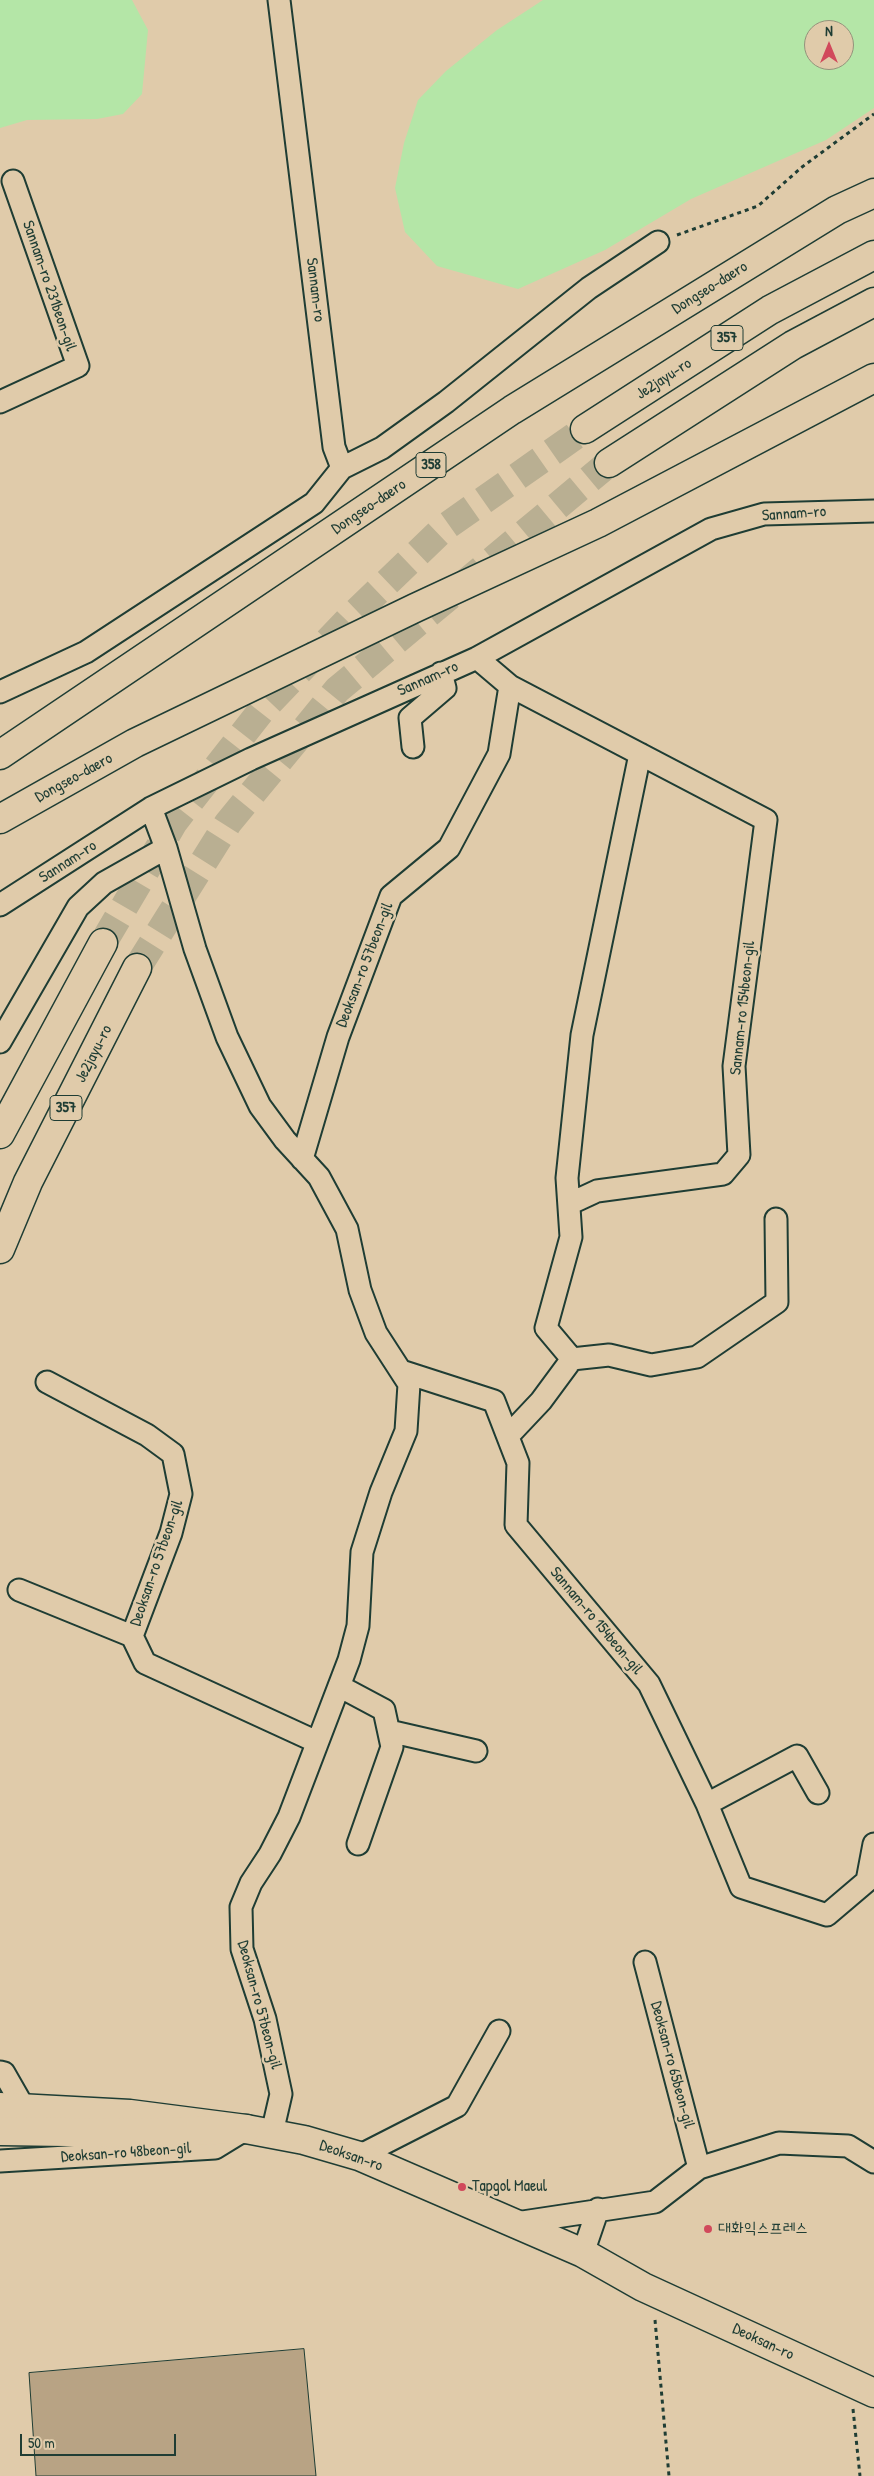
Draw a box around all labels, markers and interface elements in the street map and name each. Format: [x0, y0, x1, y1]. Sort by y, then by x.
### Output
north arrow [804, 20, 854, 70]
text: N [825, 21, 833, 40]
street label: Sannam-ro 231beon-gil [18, 218, 80, 354]
street label: Sannam-ro [302, 257, 328, 323]
street label: Dongseo-daero [669, 257, 751, 319]
road number: 357 [711, 326, 743, 350]
street label: Je2jayu-ro [633, 354, 695, 404]
road number: 358 [416, 452, 446, 478]
street label: Dongseo-daero [328, 475, 410, 539]
street label: Sannam-ro [761, 502, 827, 526]
street label: Sannam-ro [395, 657, 461, 701]
street label: Dongseo-daero [32, 749, 116, 807]
street label: Sannam-ro [36, 836, 100, 888]
street label: Deoksan-ro 57beon-gil [332, 900, 398, 1030]
street label: Sannam-ro 154beon-gil [726, 940, 760, 1076]
street label: Je2jayu-ro [71, 1022, 117, 1086]
road number: 357 [50, 1096, 82, 1120]
street label: Deoksan-ro 57beon-gil [126, 1497, 188, 1629]
street label: Sannam-ro 154beon-gil [545, 1563, 647, 1679]
street label: Deoksan-ro 57beon-gil [233, 1939, 285, 2071]
street label: Deoksan-ro 65beon-gil [646, 1999, 698, 2131]
street label: Deoksan-ro [317, 2136, 385, 2176]
street label: Deoksan-ro 48beon-gil [60, 2139, 192, 2167]
place label: Tapgol Maeul [472, 2177, 547, 2197]
marker: Tapgol Maeul [456, 2181, 468, 2193]
place label: 대화익스프레스 [718, 2219, 808, 2239]
marker: 대화익스프레스 [702, 2223, 714, 2235]
street label: Deoksan-ro [729, 2319, 797, 2365]
scale bar [22, 2424, 179, 2456]
text: 50 m [28, 2432, 55, 2453]

